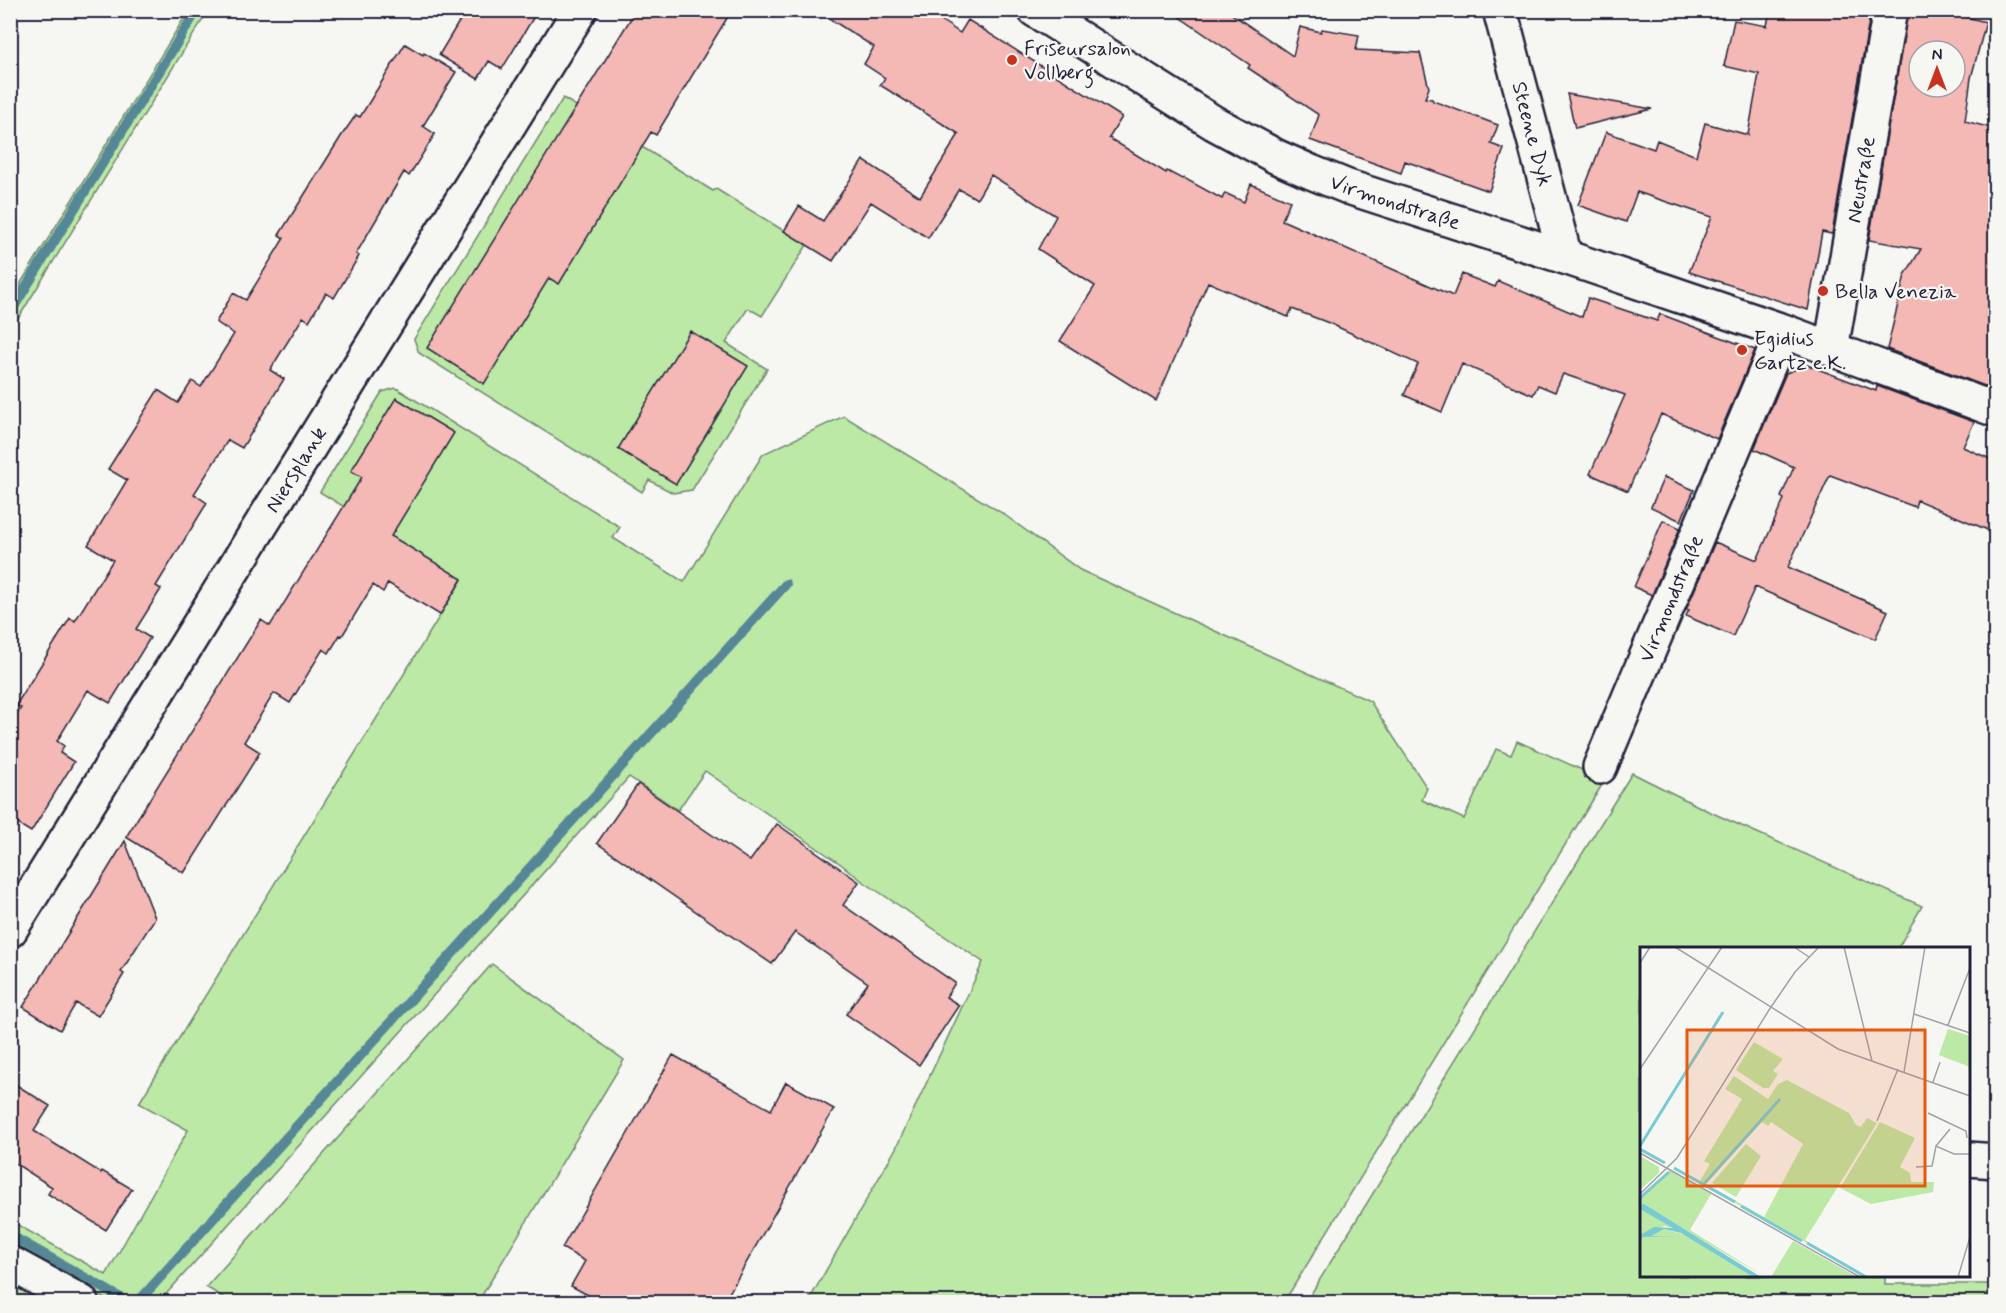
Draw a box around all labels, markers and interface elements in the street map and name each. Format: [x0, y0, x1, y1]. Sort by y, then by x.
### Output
place label: Friseursalon Vollberg [1024, 35, 1131, 89]
north arrow [1907, 39, 1967, 99]
text: N [1932, 45, 1942, 66]
marker: Friseursalon Vollberg [1005, 53, 1019, 67]
street label: Steene Dyk [1504, 79, 1559, 189]
street label: Neustraße [1840, 134, 1883, 225]
street label: Virmondstraße [1326, 168, 1464, 237]
place label: Bella Venezia [1835, 278, 1957, 306]
marker: Bella Venezia [1816, 284, 1830, 298]
place label: Egidius Gartz e.K. [1754, 325, 1846, 377]
marker: Egidius Gartz e.K. [1735, 343, 1749, 357]
street label: Niersplank [259, 421, 334, 518]
street label: Virmondstraße [1633, 531, 1711, 667]
inset map [1640, 947, 1970, 1277]

